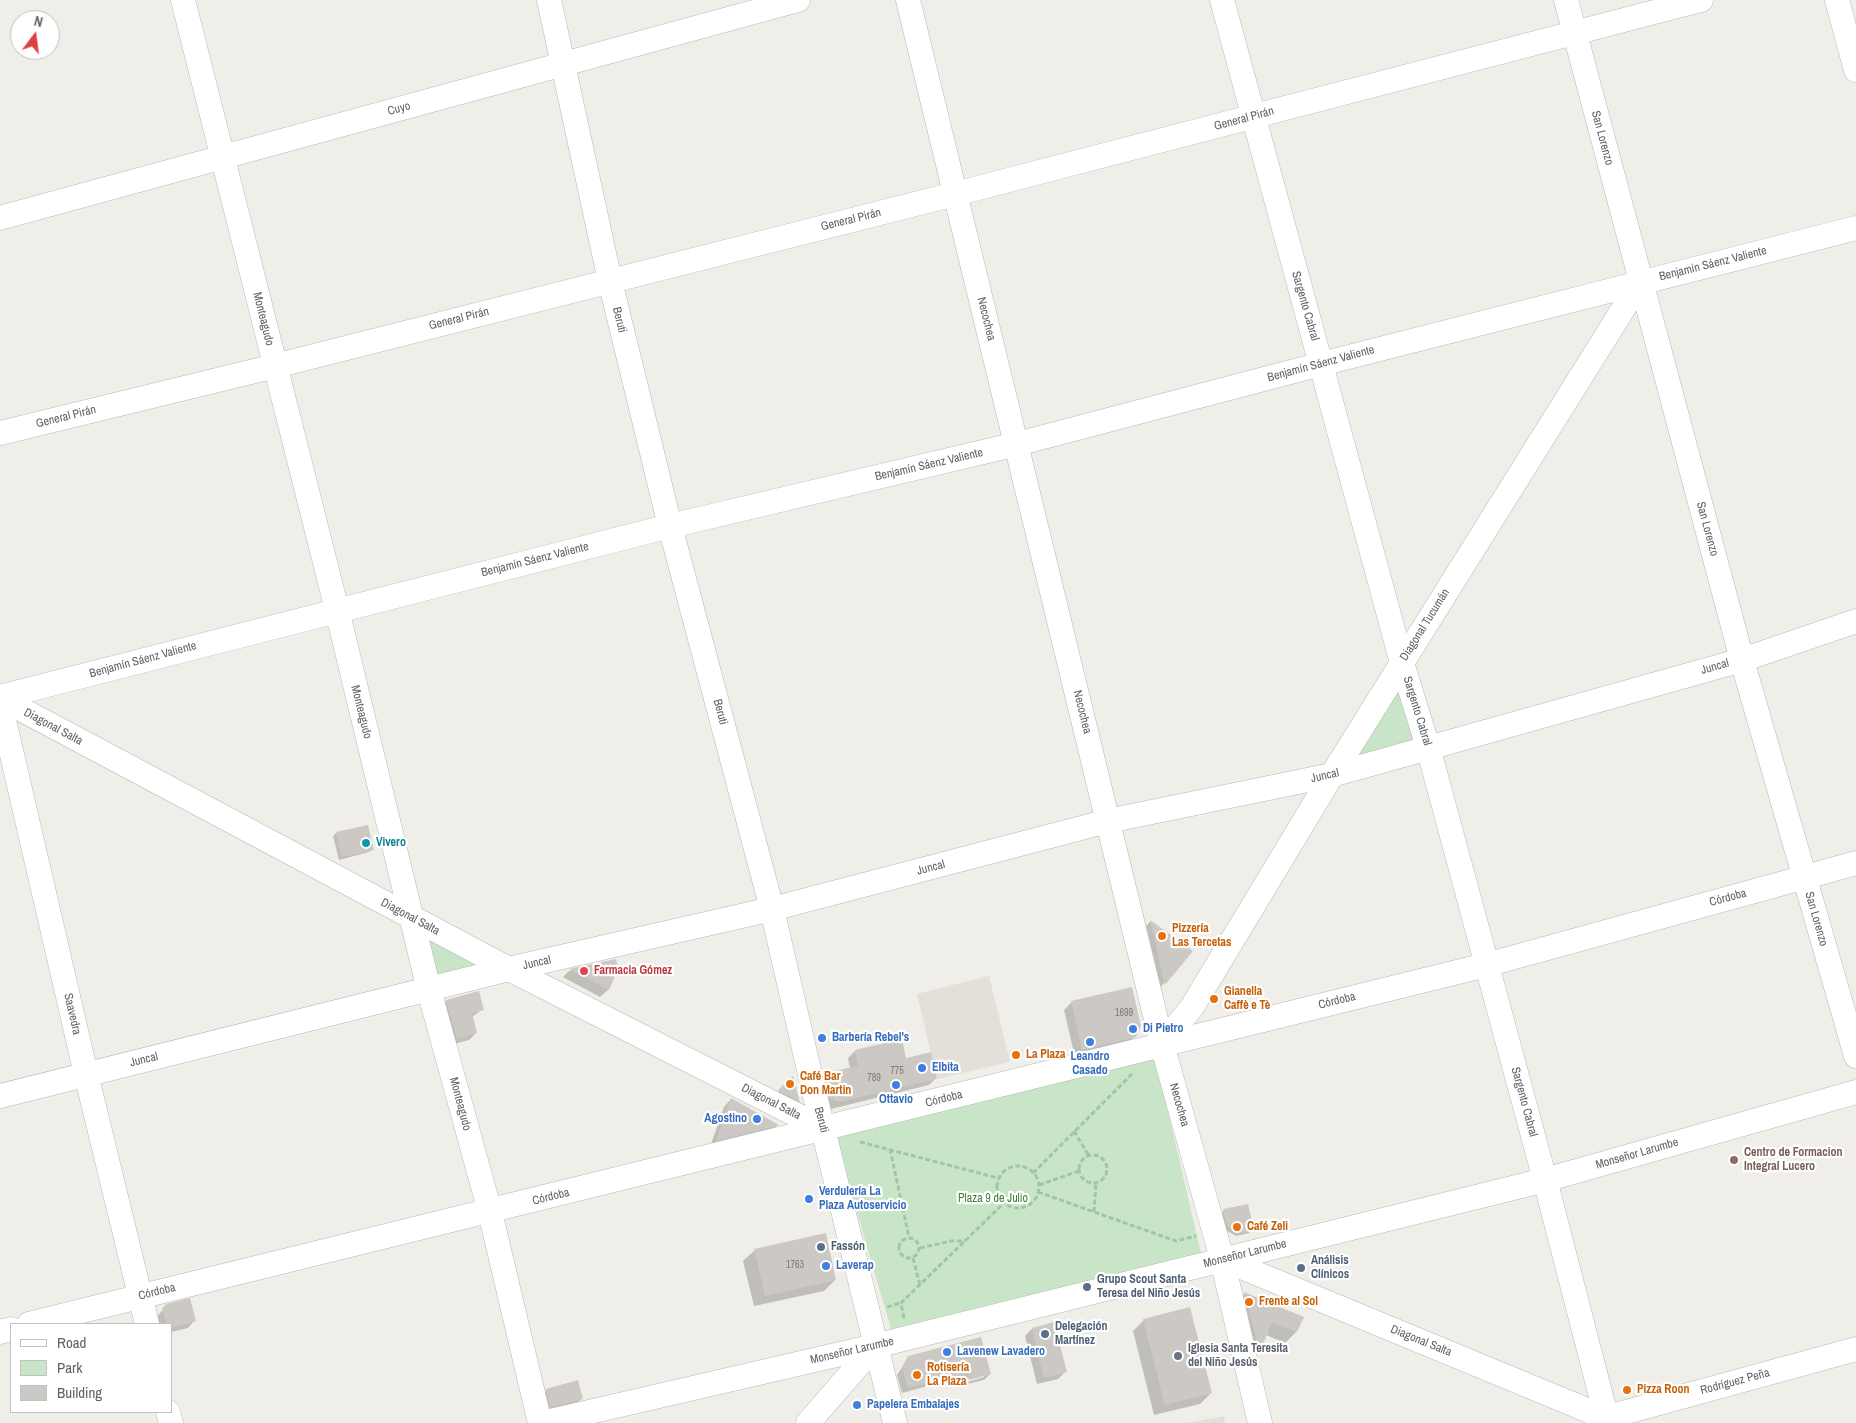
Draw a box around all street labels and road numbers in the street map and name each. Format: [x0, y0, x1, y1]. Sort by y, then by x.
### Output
street label: Cuyo [386, 99, 412, 119]
street label: General Pirán [1213, 104, 1275, 134]
street label: San Lorenzo [1588, 109, 1616, 167]
street label: General Pirán [820, 206, 882, 234]
street label: Benjamín Sáenz Valiente [1658, 244, 1768, 284]
street label: Sargento Cabral [1288, 270, 1322, 342]
street label: Monteagudo [249, 291, 277, 347]
street label: Necochea [974, 296, 998, 342]
street label: General Pirán [428, 305, 490, 333]
street label: Beruti [609, 306, 629, 334]
street label: Benjamín Sáenz Valiente [1266, 343, 1376, 385]
street label: General Pirán [35, 403, 97, 431]
street label: Benjamín Sáenz Valiente [874, 446, 984, 484]
street label: San Lorenzo [1693, 500, 1721, 558]
street label: Benjamín Sáenz Valiente [480, 540, 590, 580]
street label: Diagonal Tucumán [1397, 586, 1453, 664]
street label: Benjamín Sáenz Valiente [88, 639, 198, 681]
street label: Juncal [1699, 656, 1731, 678]
street label: Sargento Cabral [1400, 675, 1434, 747]
street label: Monteagudo [347, 684, 375, 740]
street label: Necochea [1070, 689, 1094, 735]
street label: Beruti [710, 697, 730, 727]
street label: Diagonal Salta [21, 705, 85, 749]
street label: Juncal [1310, 766, 1340, 786]
street label: Juncal [915, 857, 947, 879]
street label: Córdoba [1708, 886, 1748, 910]
street label: San Lorenzo [1801, 890, 1831, 948]
street label: Diagonal Salta [378, 895, 442, 939]
street label: Juncal [522, 953, 552, 973]
street label: Córdoba [1317, 989, 1357, 1013]
street label: Saavedra [60, 992, 84, 1036]
street label: Juncal [128, 1050, 160, 1070]
street label: Sargento Cabral [1508, 1066, 1540, 1138]
street label: Monteagudo [446, 1076, 474, 1132]
street label: Diagonal Salta [739, 1081, 803, 1123]
street label: Necochea [1166, 1082, 1192, 1128]
street label: Córdoba [924, 1087, 964, 1111]
street label: Beruti [811, 1105, 831, 1135]
street label: Monseñor Larumbe [1594, 1135, 1680, 1173]
street label: Córdoba [531, 1185, 571, 1209]
street label: Monseñor Larumbe [1202, 1237, 1288, 1271]
street label: Córdoba [137, 1280, 177, 1304]
street label: Diagonal Salta [1388, 1322, 1454, 1360]
street label: Monseñor Larumbe [809, 1334, 895, 1368]
street label: Rodríguez Peña [1699, 1366, 1771, 1398]

